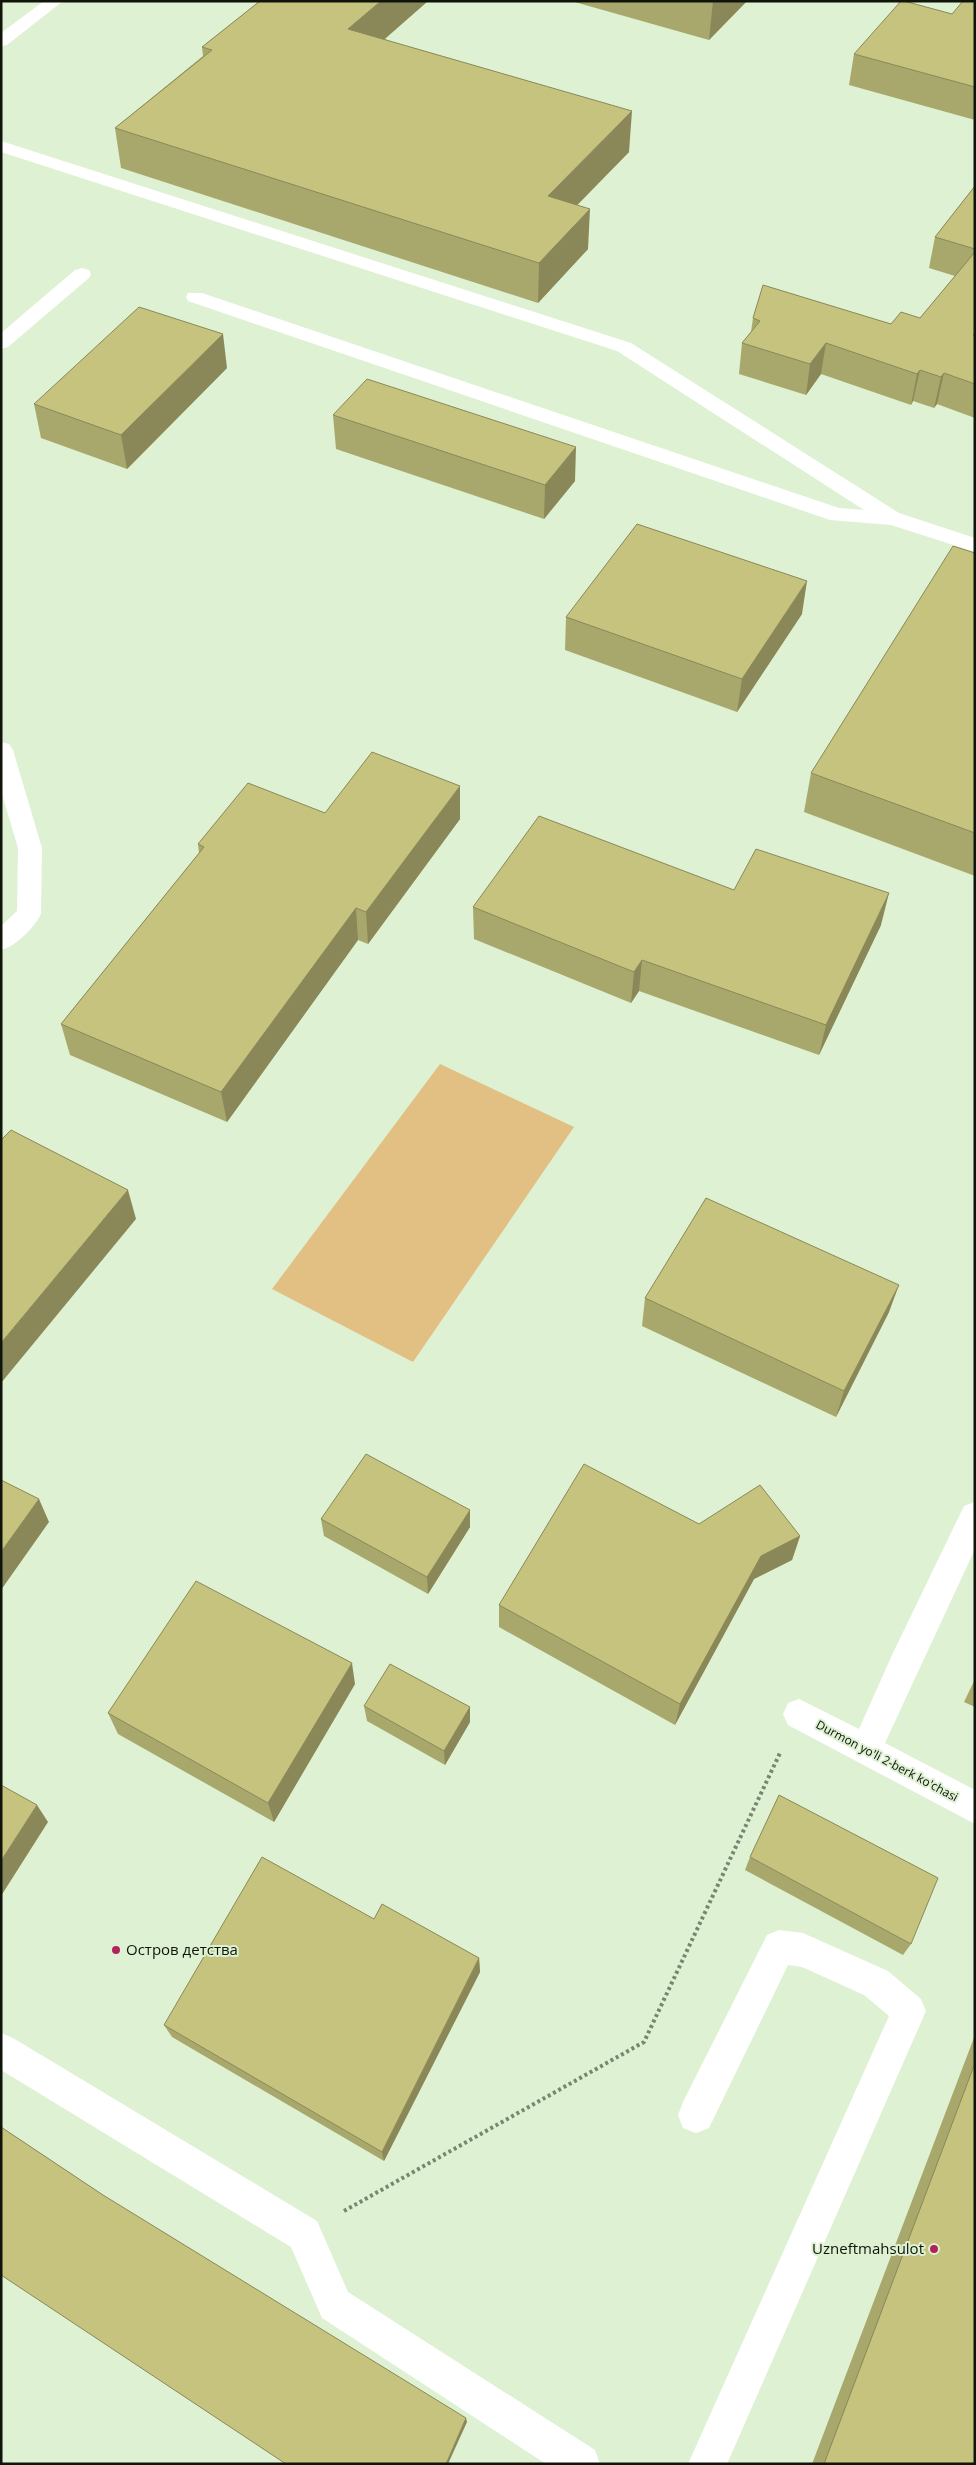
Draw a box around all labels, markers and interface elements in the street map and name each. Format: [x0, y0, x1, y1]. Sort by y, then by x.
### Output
street label: Durmon yo'li 2-berk ko'chasi [813, 1716, 961, 1805]
place label: Остров детства [126, 1939, 238, 1959]
marker: Остров детства [110, 1944, 122, 1956]
place label: Uzneftmahsulot [812, 2238, 924, 2258]
marker: Uzneftmahsulot [928, 2243, 940, 2255]

